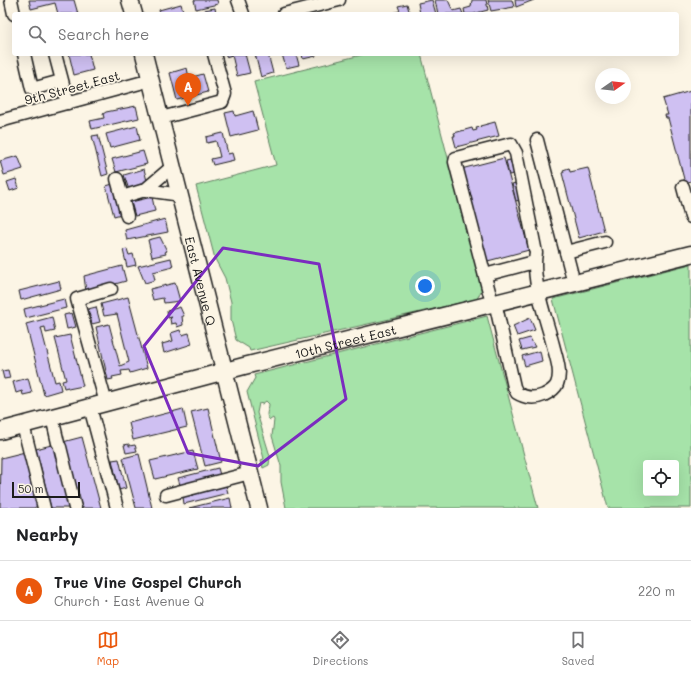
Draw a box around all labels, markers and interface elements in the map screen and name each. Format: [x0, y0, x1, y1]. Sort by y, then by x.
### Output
search box [12, 12, 679, 56]
icon: search [26, 23, 48, 45]
text: Search here [58, 24, 149, 44]
street label: 9th Street East [22, 66, 122, 108]
north arrow [595, 68, 631, 104]
pin: A [175, 73, 201, 106]
street label: East Avenue Q [182, 235, 221, 327]
your location [415, 276, 435, 296]
street label: 10th Street East [293, 320, 398, 362]
map controls [643, 460, 679, 496]
button: locate [643, 460, 679, 496]
scale bar [12, 480, 80, 499]
text: 50 m [18, 481, 44, 496]
text: Nearby [16, 523, 78, 545]
text: True Vine Gospel Church [54, 572, 242, 592]
text: A [24, 582, 34, 599]
text: 220 m [638, 582, 675, 599]
text: Church · East Avenue Q [54, 592, 204, 609]
tab: Map [97, 629, 119, 668]
tab: Directions [312, 629, 368, 668]
tab: Saved [562, 629, 594, 668]

